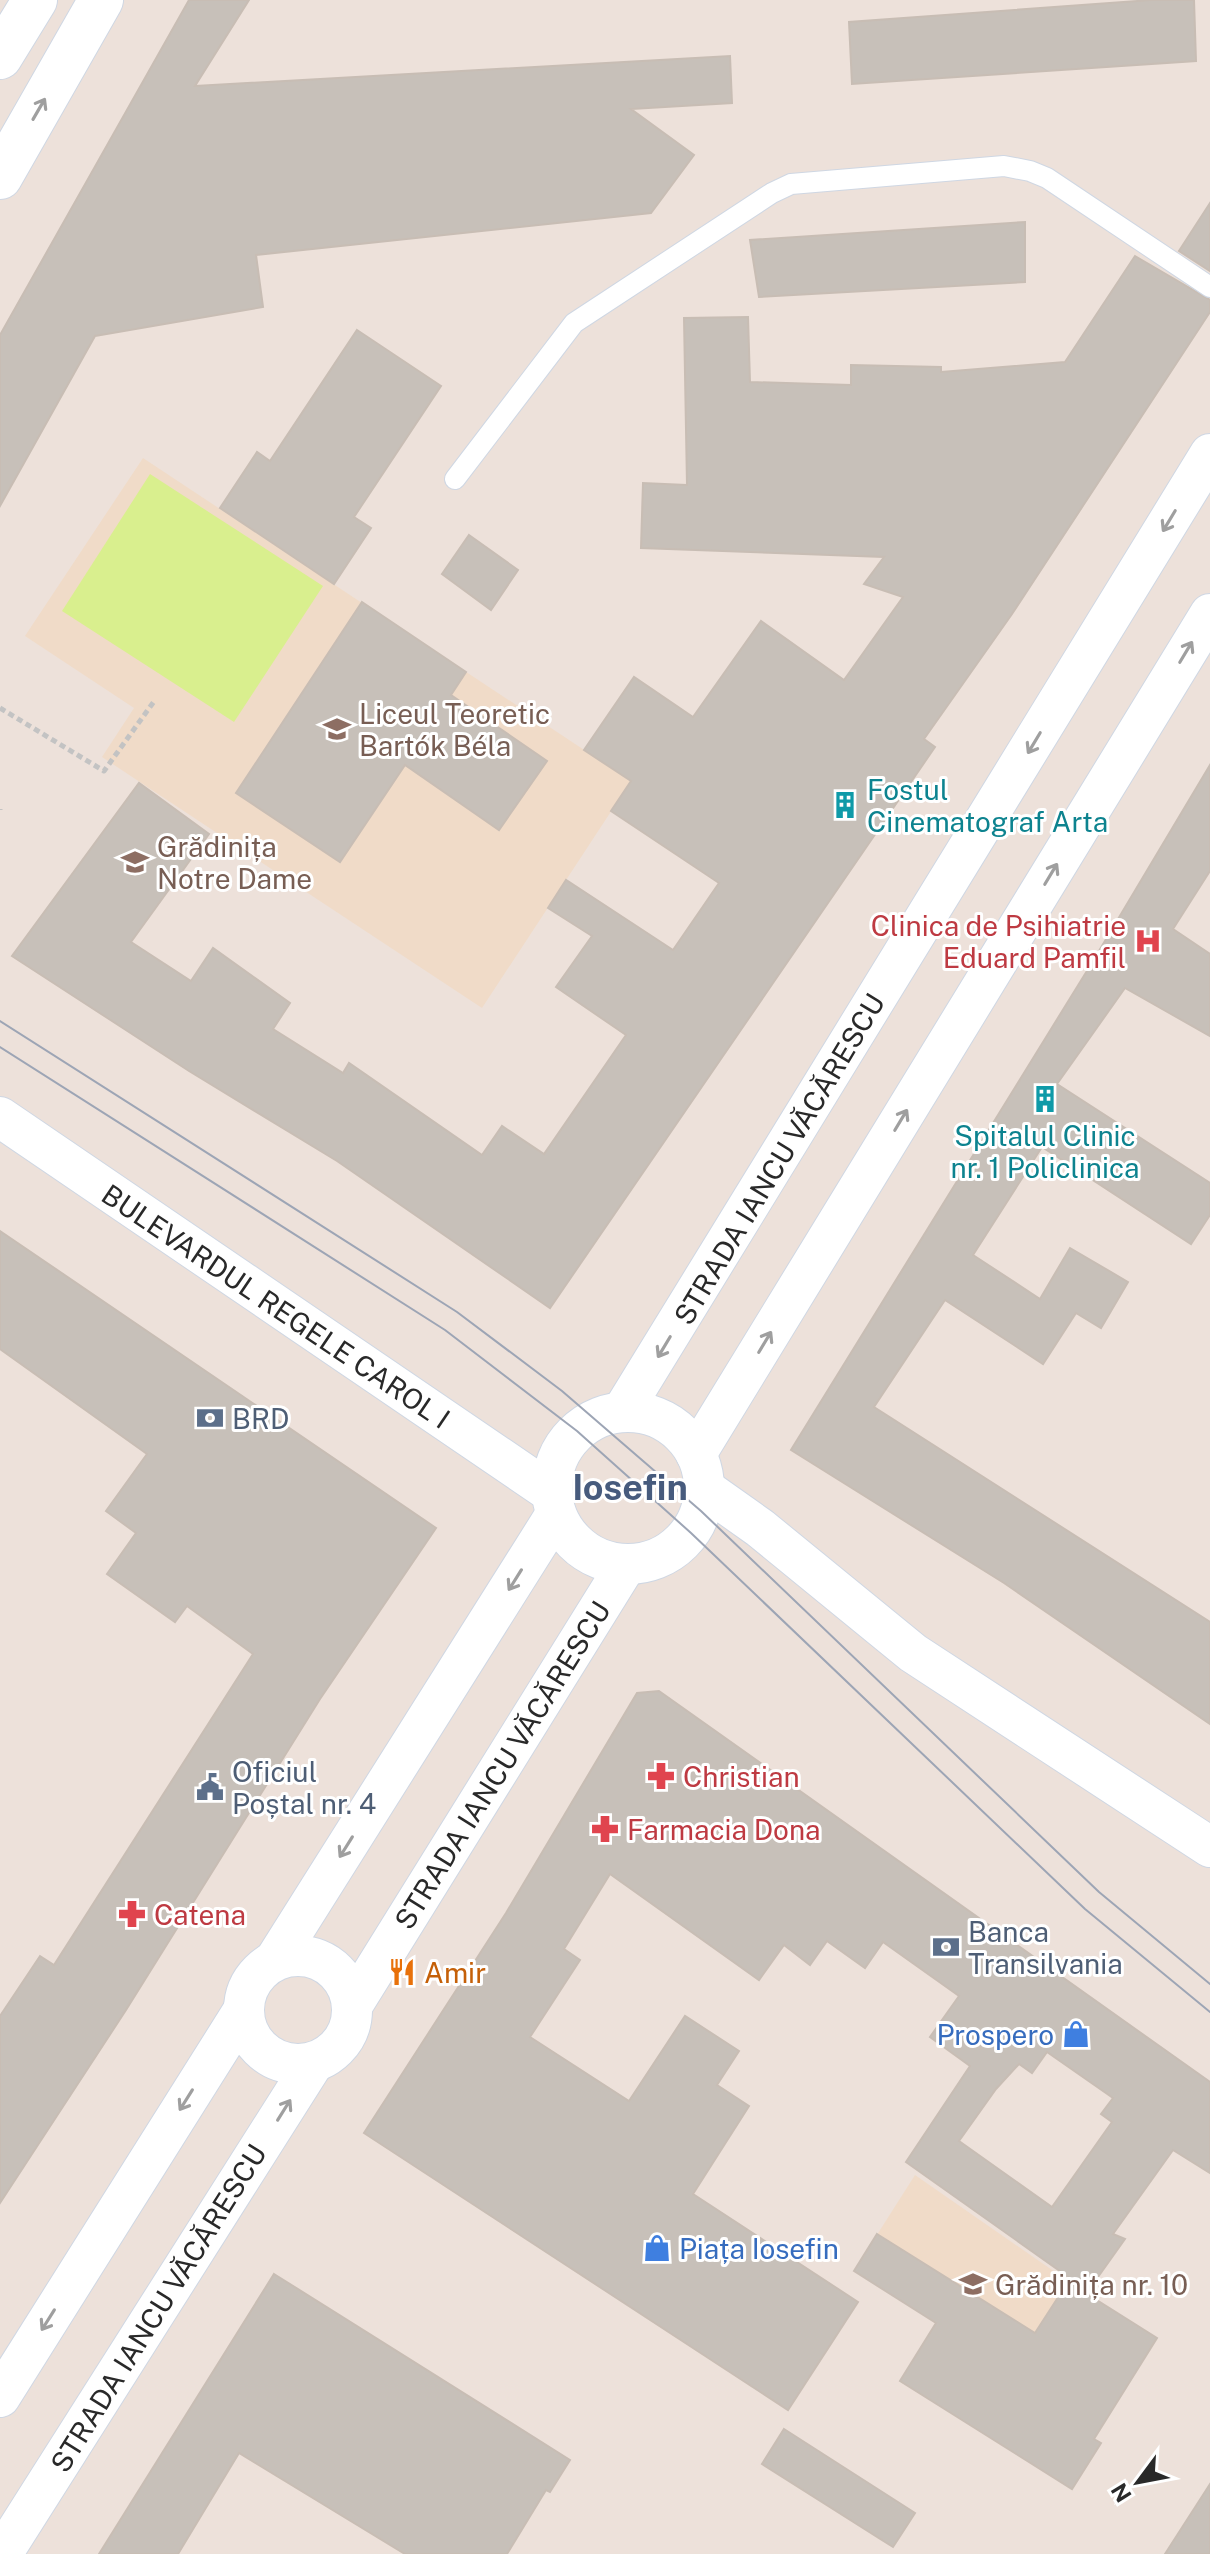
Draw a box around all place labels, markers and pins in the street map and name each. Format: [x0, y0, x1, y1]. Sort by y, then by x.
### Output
place label: Liceul Teoretic Bartók Béla [359, 697, 550, 762]
school or university icon: Liceul Teoretic Bartók Béla [322, 714, 352, 744]
place label: Fostul Cinematograf Arta [867, 773, 1108, 838]
building icon: Fostul Cinematograf Arta [830, 790, 860, 820]
place label: Grădinița Notre Dame [157, 830, 312, 895]
school or university icon: Grădinița Notre Dame [120, 847, 150, 877]
place label: Clinica de Psihiatrie Eduard Pamfil [871, 909, 1126, 974]
hospital icon: Clinica de Psihiatrie Eduard Pamfil [1133, 926, 1163, 956]
building icon: Spitalul Clinic nr. 1 Policlinica [1030, 1084, 1060, 1114]
place label: Spitalul Clinic nr. 1 Policlinica [951, 1119, 1139, 1184]
place label: BRD [232, 1402, 289, 1435]
bank icon: BRD [195, 1403, 225, 1433]
place label: Oficiul Poștal nr. 4 [232, 1755, 376, 1820]
place label: Christian [683, 1760, 800, 1793]
pharmacy icon: Christian [646, 1761, 676, 1791]
public building icon: Oficiul Poștal nr. 4 [195, 1772, 225, 1802]
place label: Farmacia Dona [627, 1813, 821, 1846]
pharmacy icon: Farmacia Dona [590, 1814, 620, 1844]
place label: Catena [154, 1898, 246, 1931]
pharmacy icon: Catena [117, 1899, 147, 1929]
place label: Banca Transilvania [968, 1915, 1123, 1980]
bank icon: Banca Transilvania [931, 1932, 961, 1962]
place label: Amir [424, 1956, 486, 1989]
restaurant icon: Amir [387, 1957, 417, 1987]
place label: Prospero [936, 2018, 1054, 2051]
shop icon: Prospero [1061, 2019, 1091, 2049]
place label: Piața Iosefin [679, 2232, 839, 2265]
shop icon: Piața Iosefin [642, 2233, 672, 2263]
place label: Grădinița nr. 10 [995, 2268, 1188, 2301]
school or university icon: Grădinița nr. 10 [958, 2269, 988, 2299]

